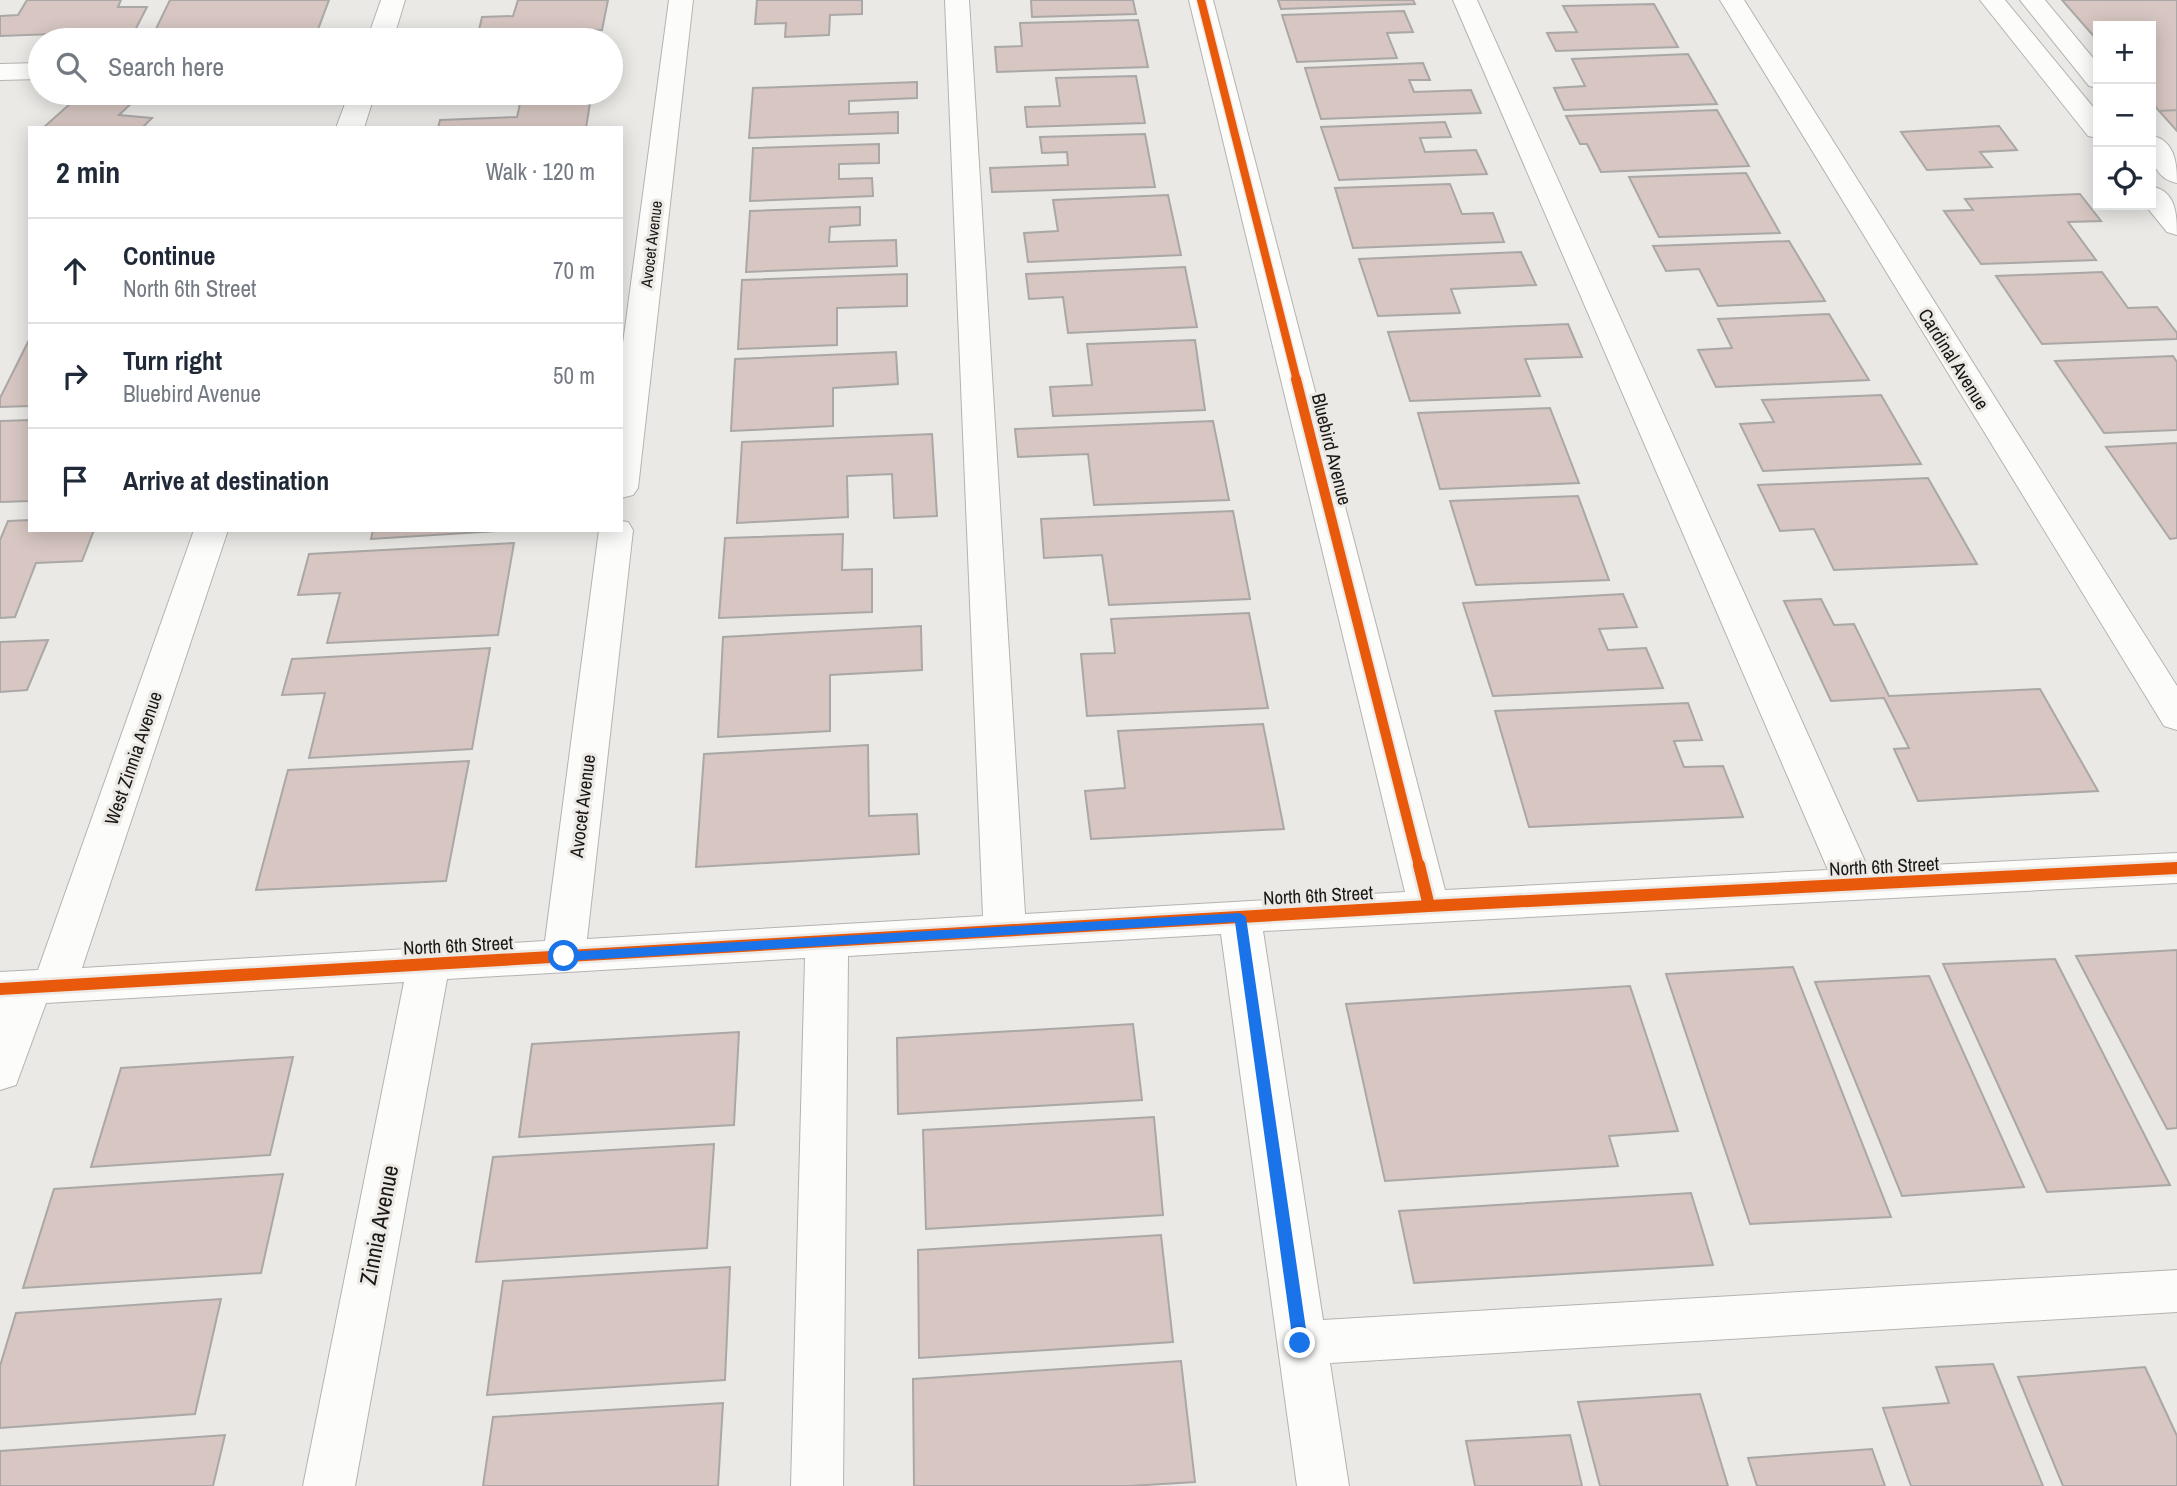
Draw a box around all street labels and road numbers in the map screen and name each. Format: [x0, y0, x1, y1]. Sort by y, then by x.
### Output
street label: Avocet Avenue [635, 199, 667, 290]
street label: Cardinal Avenue [1913, 303, 1995, 415]
street label: Bluebird Avenue [1306, 391, 1358, 507]
street label: West Zinnia Avenue [98, 688, 168, 828]
street label: Avocet Avenue [563, 753, 601, 860]
street label: North 6th Street [1828, 850, 1940, 882]
street label: North 6th Street [1262, 879, 1374, 911]
street label: North 6th Street [402, 929, 514, 961]
street label: Zinnia Avenue [352, 1162, 405, 1287]

